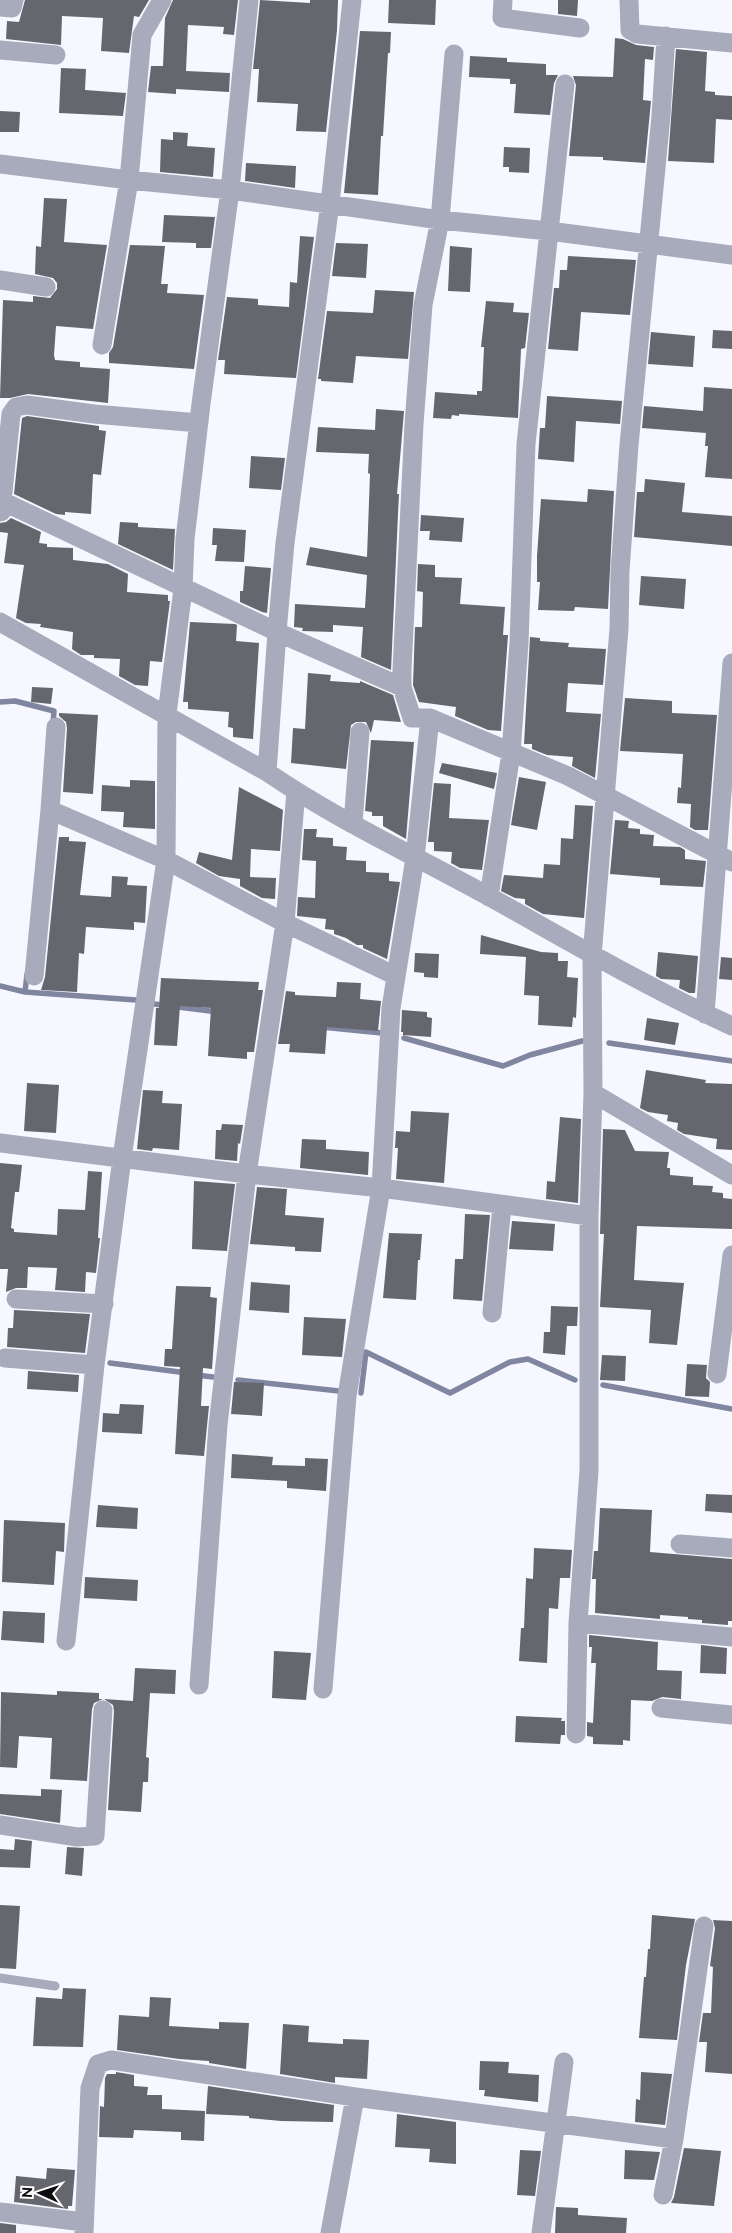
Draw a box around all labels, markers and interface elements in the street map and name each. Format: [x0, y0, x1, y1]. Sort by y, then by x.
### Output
north arrow [15, 2168, 65, 2218]
text: N [19, 2187, 35, 2198]

